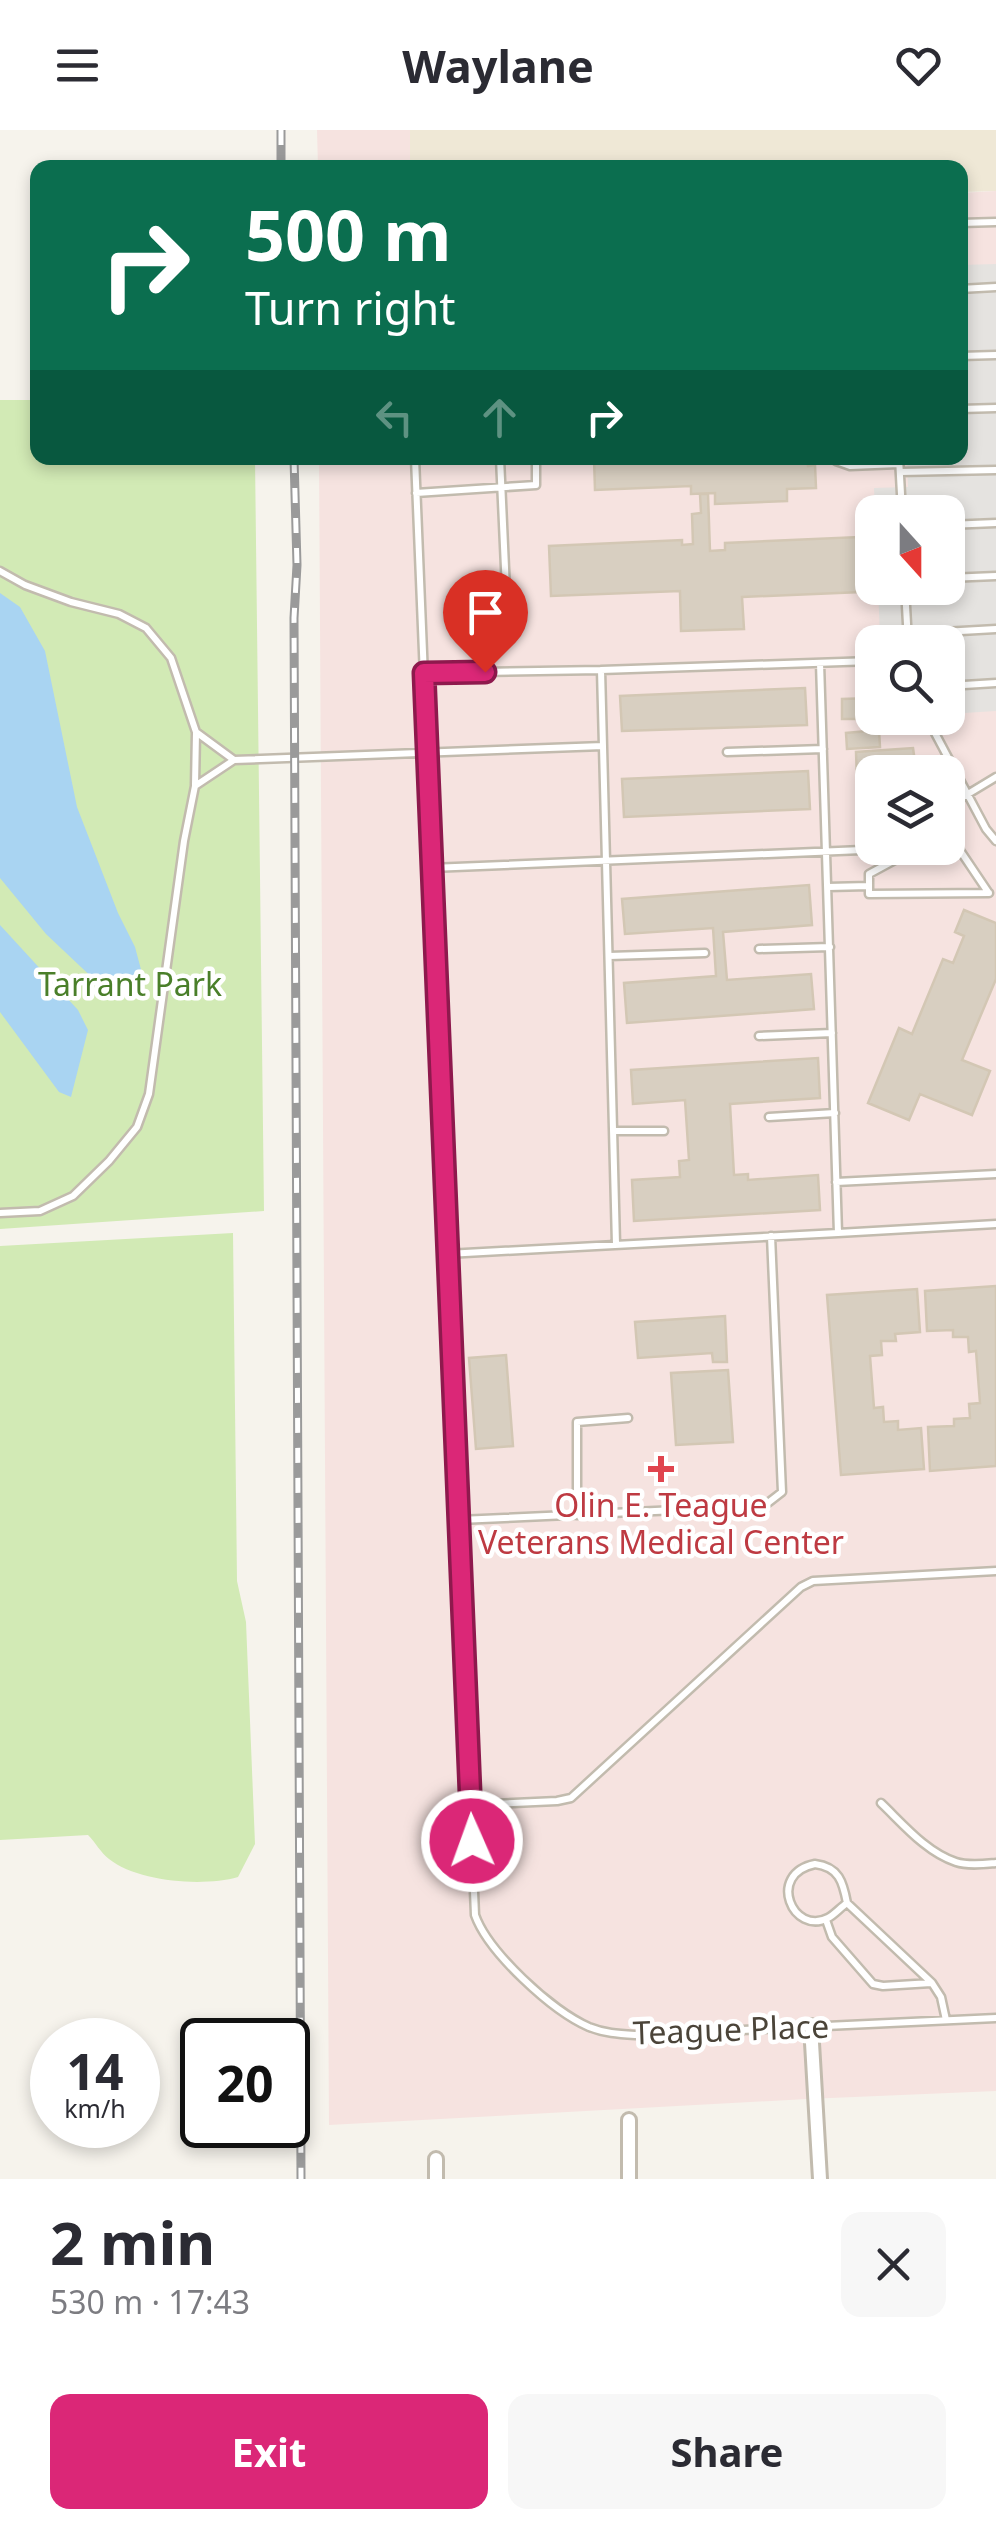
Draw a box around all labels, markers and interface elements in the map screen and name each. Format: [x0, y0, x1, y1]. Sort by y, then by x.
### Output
text: Waylane [402, 35, 594, 96]
icon: menu [50, 38, 105, 93]
icon: heart [891, 38, 946, 93]
text: 500 m [245, 186, 452, 282]
icon: right [80, 200, 210, 330]
text: Turn right [245, 277, 456, 338]
icon: left [367, 390, 422, 445]
icon: ahead [472, 390, 527, 445]
icon: right [577, 390, 632, 445]
north arrow [855, 495, 965, 605]
map controls [855, 495, 965, 865]
pin [443, 570, 528, 673]
icon: arrive [458, 585, 513, 640]
button: search [855, 625, 965, 735]
button: layers [855, 755, 965, 865]
park label: Tarrant Park [38, 962, 222, 1005]
marker: Olin E. Teague Veterans Medical Center [648, 1456, 674, 1482]
place label: Olin E. Teague Veterans Medical Center [478, 1483, 844, 1563]
position arrow [420, 1789, 524, 1893]
street label: Teague Place [632, 2004, 830, 2053]
speed limit sign: 20 [180, 2018, 310, 2148]
text: 14 [66, 2037, 124, 2105]
text: km/h [64, 2091, 126, 2125]
text: 2 min [50, 2201, 215, 2283]
button: close [841, 2212, 946, 2317]
text: 530 m · 17:43 [50, 2280, 250, 2323]
button: Exit [50, 2394, 488, 2509]
button: Share [508, 2394, 946, 2509]

